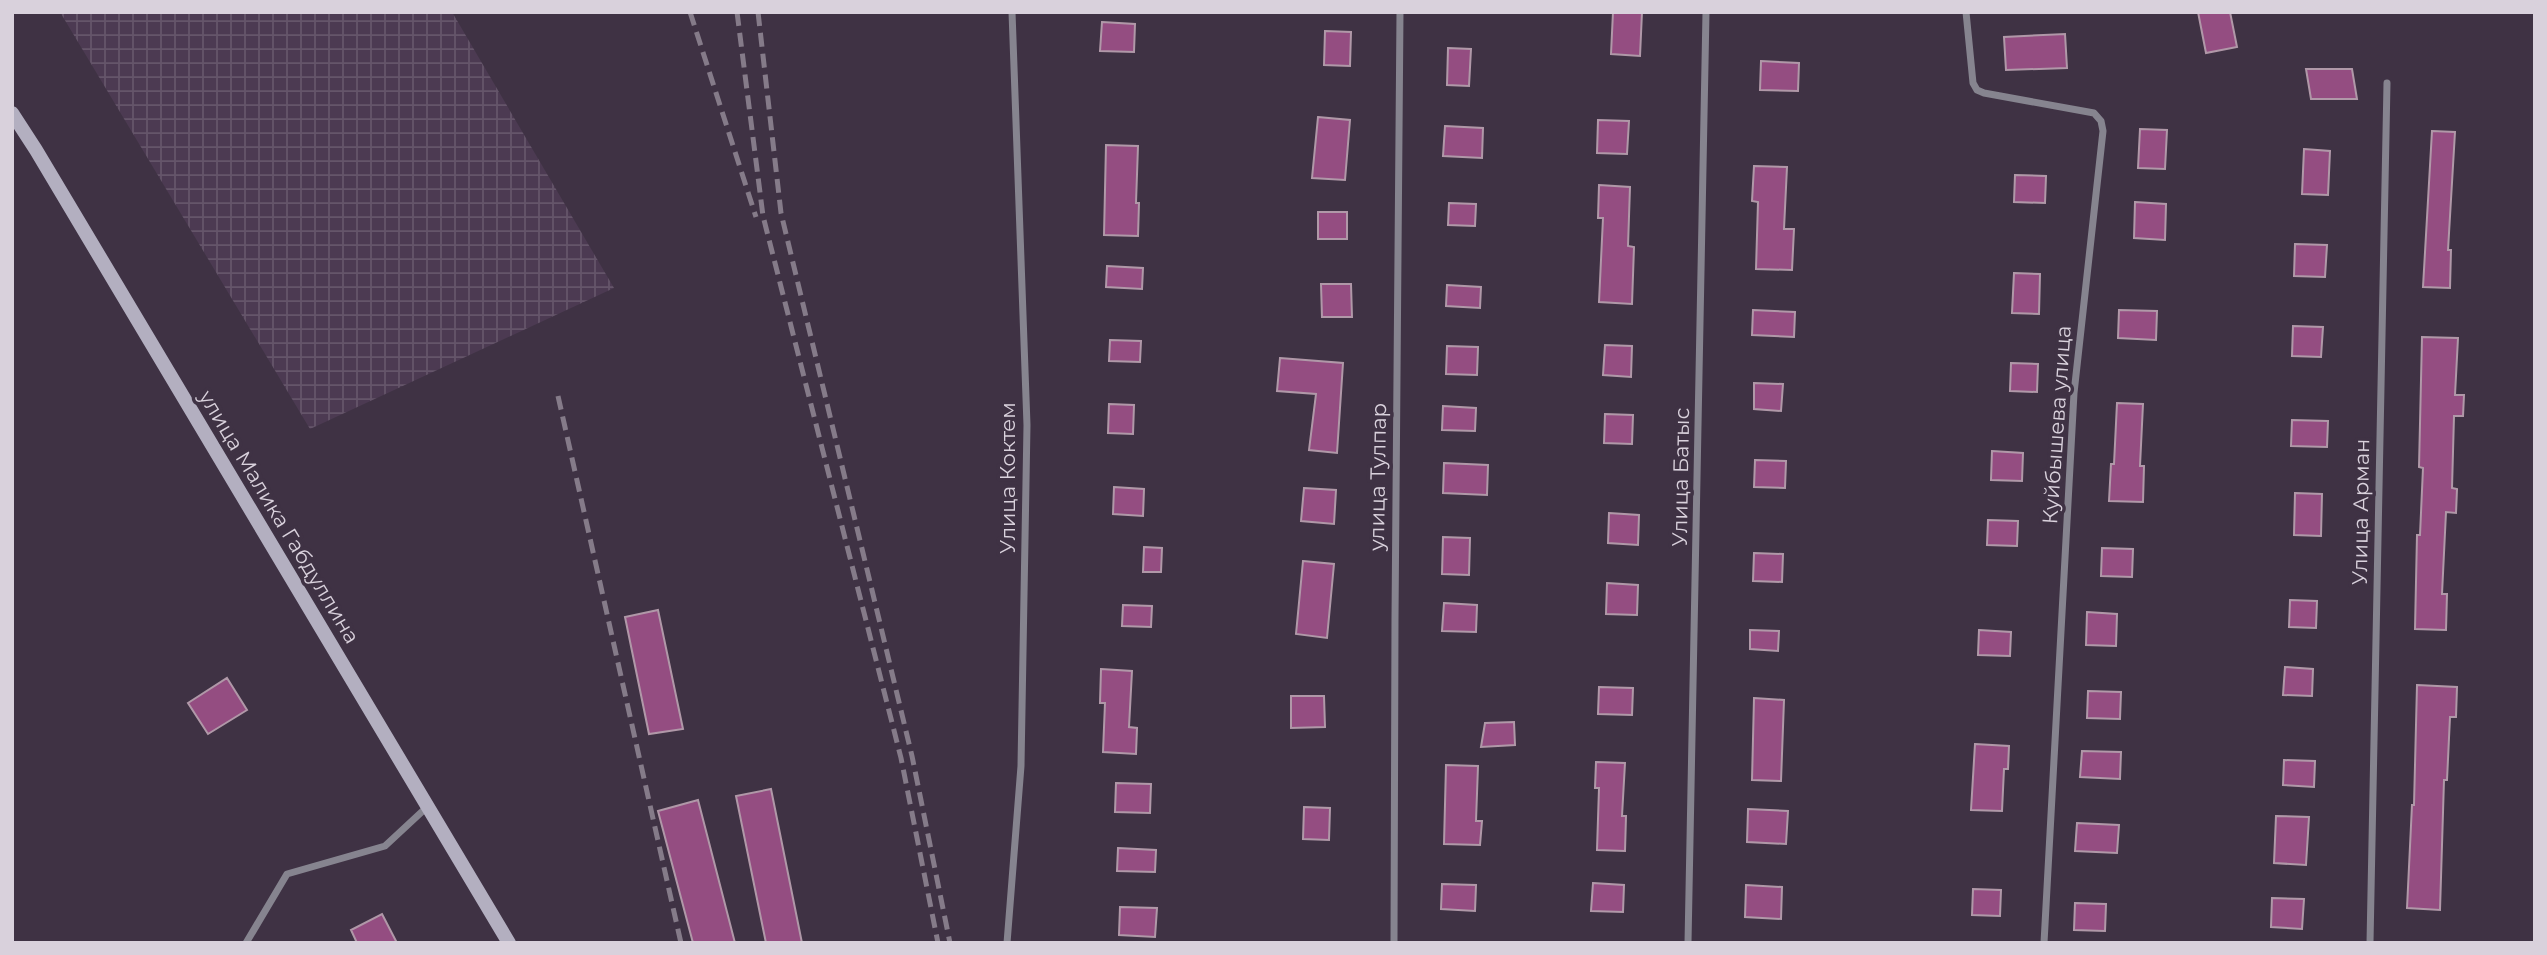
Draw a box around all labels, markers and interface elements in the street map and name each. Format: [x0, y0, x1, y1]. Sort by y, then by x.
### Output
street label: Куйбышева улица [2037, 325, 2076, 525]
street label: улица Малика Габдуллина [193, 385, 365, 648]
street label: Улица Коктем [995, 402, 1020, 554]
street label: улица Тулпар [1364, 403, 1391, 552]
street label: Улица Батыс [1667, 407, 1694, 547]
street label: Улица Арман [2347, 439, 2374, 585]

